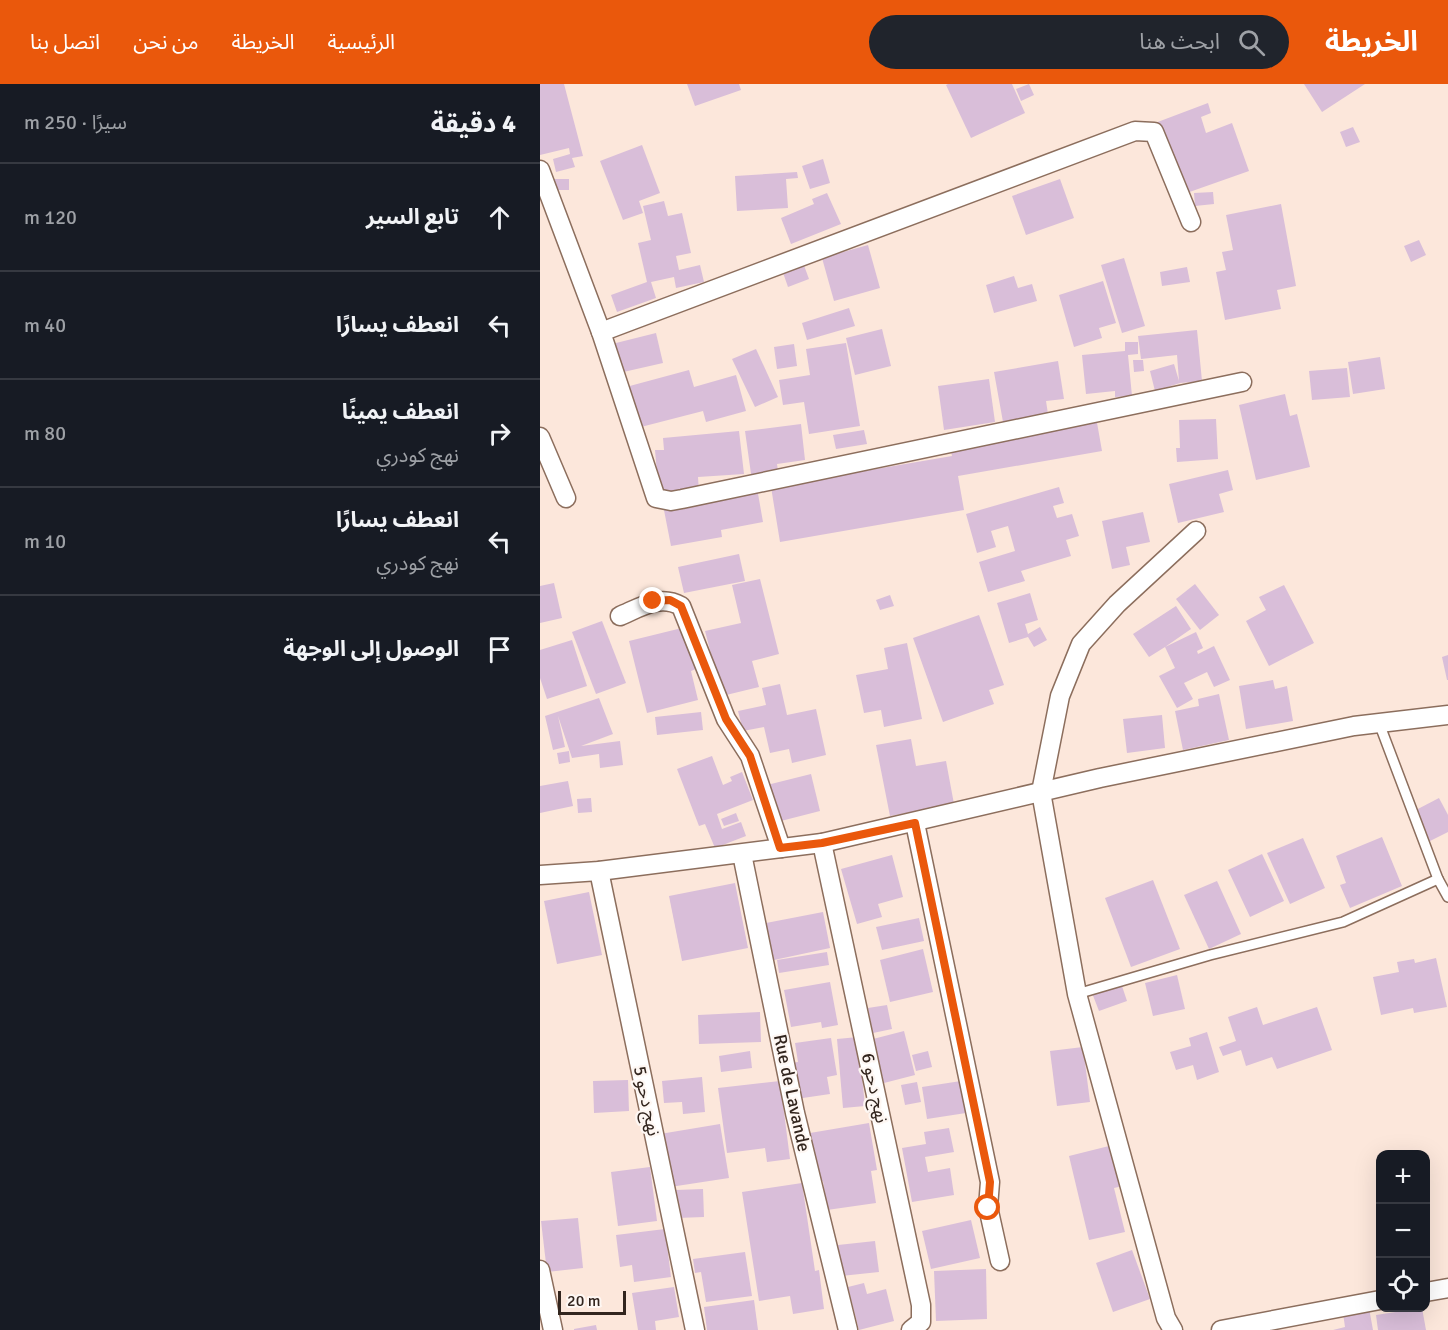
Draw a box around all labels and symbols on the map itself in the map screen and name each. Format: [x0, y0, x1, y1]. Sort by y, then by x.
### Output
route end [639, 587, 665, 613]
street label: Rue de Lavande [769, 1032, 815, 1154]
street label: نهج دحو 6 [855, 1051, 893, 1125]
street label: نهج دحو 5 [627, 1064, 665, 1138]
route start [974, 1194, 1000, 1220]
scale bar [558, 1288, 626, 1316]

